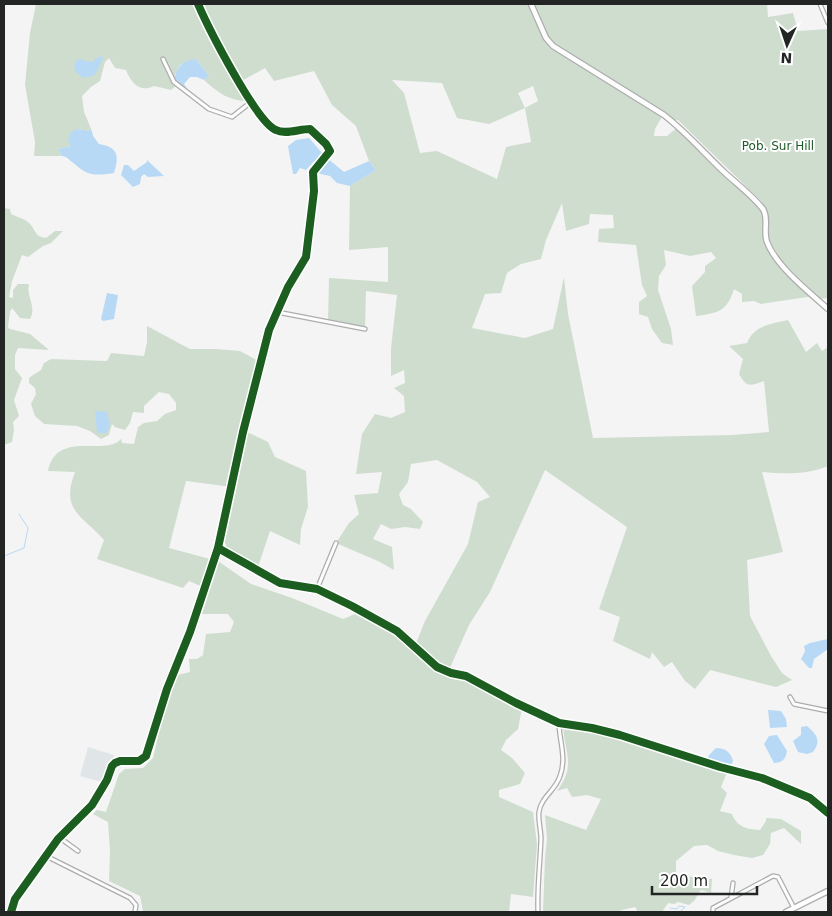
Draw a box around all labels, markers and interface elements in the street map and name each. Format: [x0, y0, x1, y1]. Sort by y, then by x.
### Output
north arrow [762, 20, 812, 70]
text: N [780, 50, 793, 66]
park label: Pob. Sur Hill [742, 139, 814, 153]
scale bar [652, 864, 757, 896]
text: 200 m [660, 872, 708, 890]

